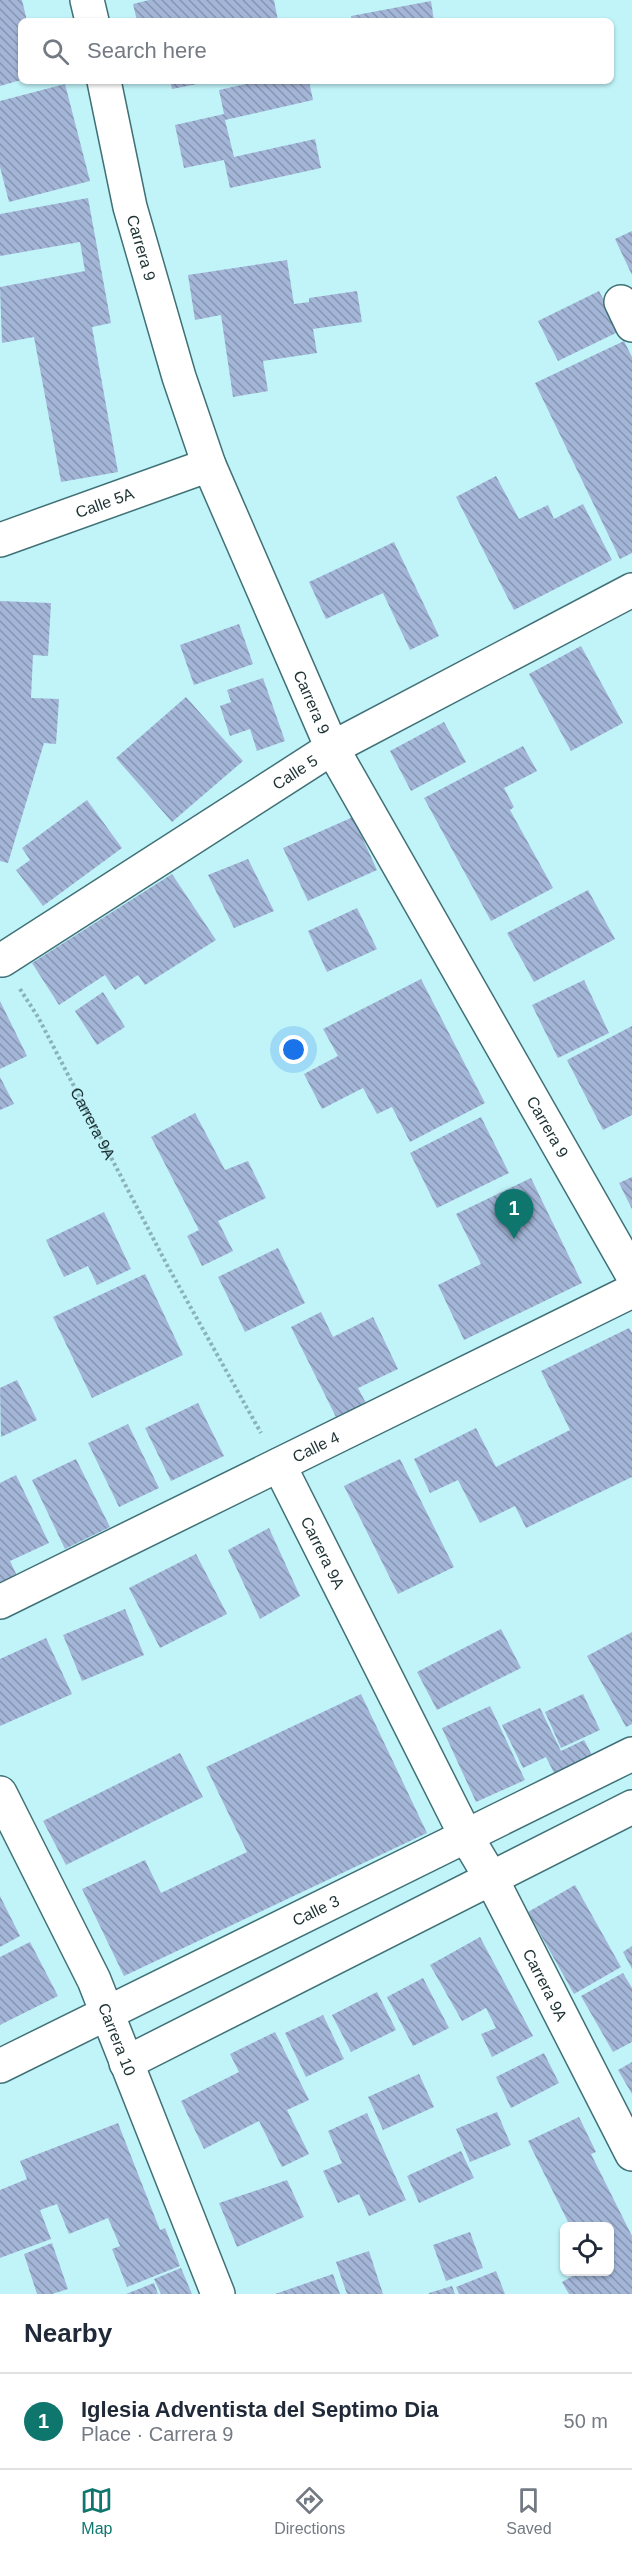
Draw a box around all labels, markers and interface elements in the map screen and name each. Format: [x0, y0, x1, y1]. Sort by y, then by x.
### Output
search box [18, 18, 614, 84]
icon: search [39, 35, 72, 68]
text: Search here [87, 38, 207, 63]
street label: Carrera 9 [124, 213, 159, 283]
street label: Calle 5A [73, 484, 136, 521]
street label: Carrera 9 [291, 668, 333, 737]
street label: Calle 5 [269, 751, 320, 793]
your location [279, 1035, 308, 1064]
street label: Carrera 9A [68, 1085, 119, 1162]
street label: Carrera 9 [524, 1093, 572, 1160]
pin: 1 [494, 1190, 534, 1239]
street label: Calle 4 [290, 1428, 342, 1465]
street label: Carrera 9A [298, 1514, 348, 1592]
street label: Calle 3 [290, 1891, 342, 1929]
street label: Carrera 9A [520, 1946, 571, 2024]
street label: Carrera 10 [95, 2001, 139, 2078]
map controls [560, 2222, 614, 2276]
button: locate [560, 2222, 614, 2276]
text: Nearby [24, 2318, 112, 2348]
text: Iglesia Adventista del Septimo Dia [81, 2397, 438, 2422]
text: 1 [38, 2410, 49, 2432]
text: 50 m [564, 2410, 608, 2432]
text: Place · Carrera 9 [81, 2423, 233, 2445]
tab: Map [80, 2484, 113, 2538]
tab: Directions [274, 2484, 345, 2538]
tab: Saved [506, 2484, 552, 2538]

